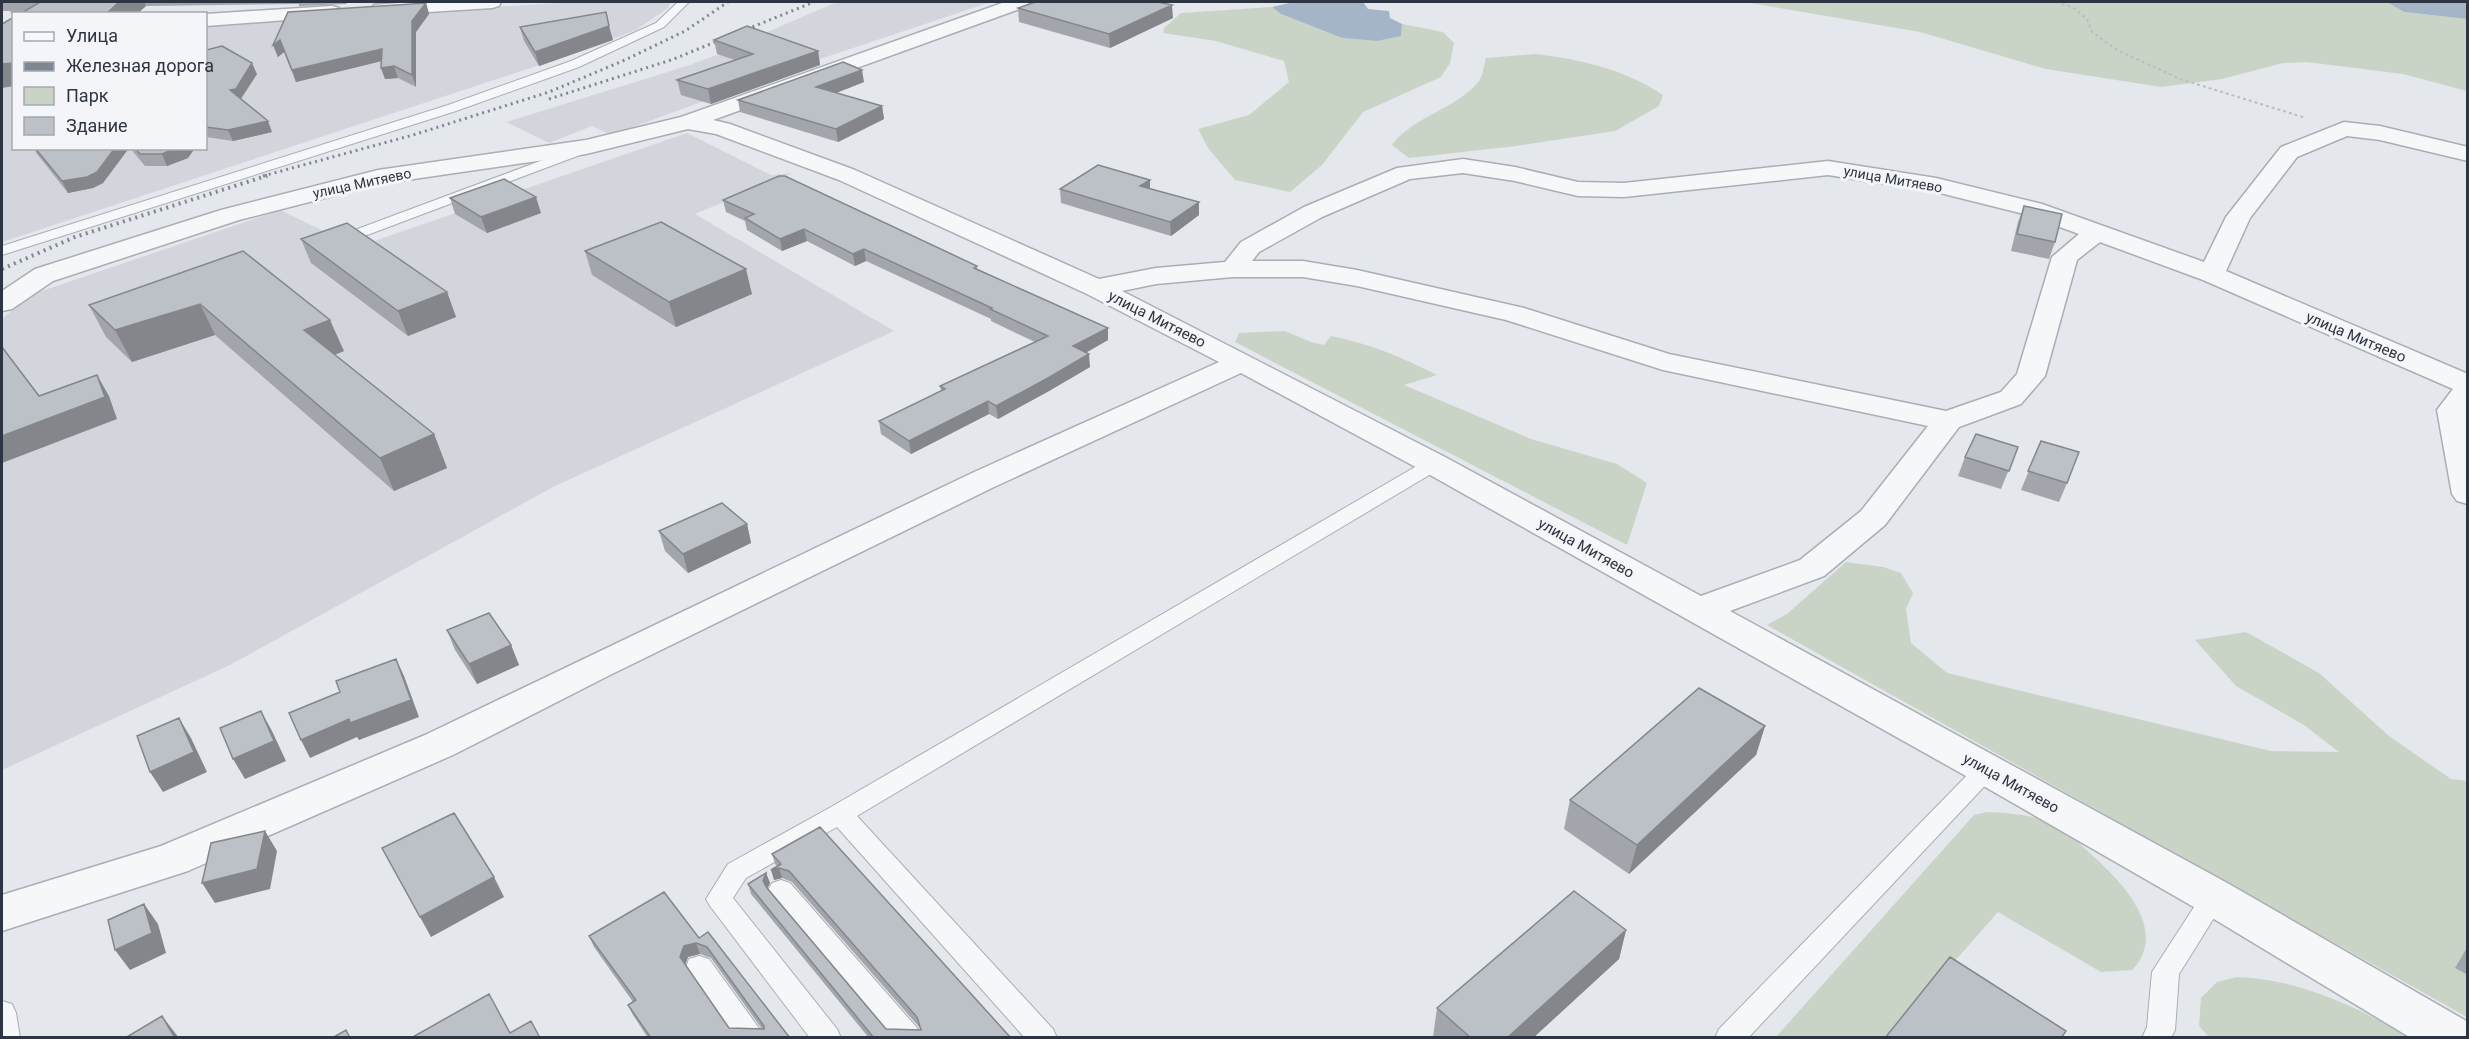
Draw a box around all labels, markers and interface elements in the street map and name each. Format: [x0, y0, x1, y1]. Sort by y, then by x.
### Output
legend [12, 12, 207, 150]
text: Улица [66, 25, 118, 46]
text: Железная дорога [66, 55, 214, 76]
text: Парк [66, 85, 109, 106]
text: Здание [66, 115, 128, 136]
street label: улица Митяево [1842, 162, 1944, 196]
street label: улица Митяево [311, 165, 413, 201]
street label: улица Митяево [1105, 287, 1209, 351]
street label: улица Митяево [2303, 308, 2409, 366]
street label: улица Митяево [1535, 514, 1637, 582]
street label: улица Митяево [1960, 749, 2062, 817]

